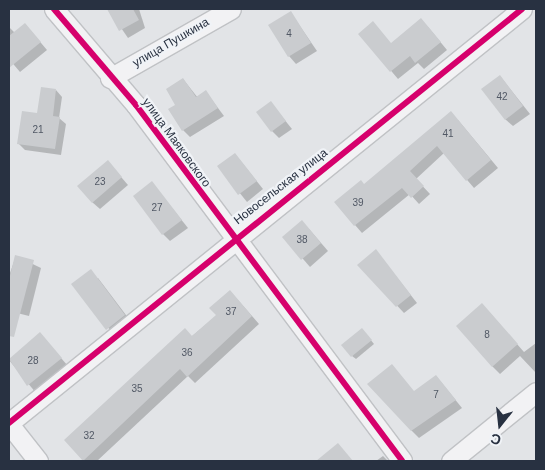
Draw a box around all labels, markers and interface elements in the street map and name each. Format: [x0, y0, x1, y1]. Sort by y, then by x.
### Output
street label: улица Пушкина [130, 15, 212, 71]
house number: 4 [286, 28, 292, 40]
house number: 42 [496, 91, 508, 103]
street label: улица Маяковского [139, 96, 213, 190]
house number: 21 [32, 124, 44, 136]
house number: 41 [442, 128, 454, 140]
street label: Новосельская улица [231, 146, 331, 228]
house number: 23 [94, 176, 106, 188]
house number: 39 [352, 197, 364, 209]
house number: 27 [151, 202, 163, 214]
house number: 38 [296, 234, 308, 246]
house number: 37 [225, 306, 237, 318]
house number: 8 [484, 329, 490, 341]
house number: 36 [181, 347, 193, 359]
house number: 28 [27, 355, 39, 367]
house number: 35 [131, 383, 143, 395]
house number: 7 [433, 389, 439, 401]
north arrow [475, 400, 525, 450]
house number: 32 [83, 430, 95, 442]
text: С [489, 430, 503, 449]

